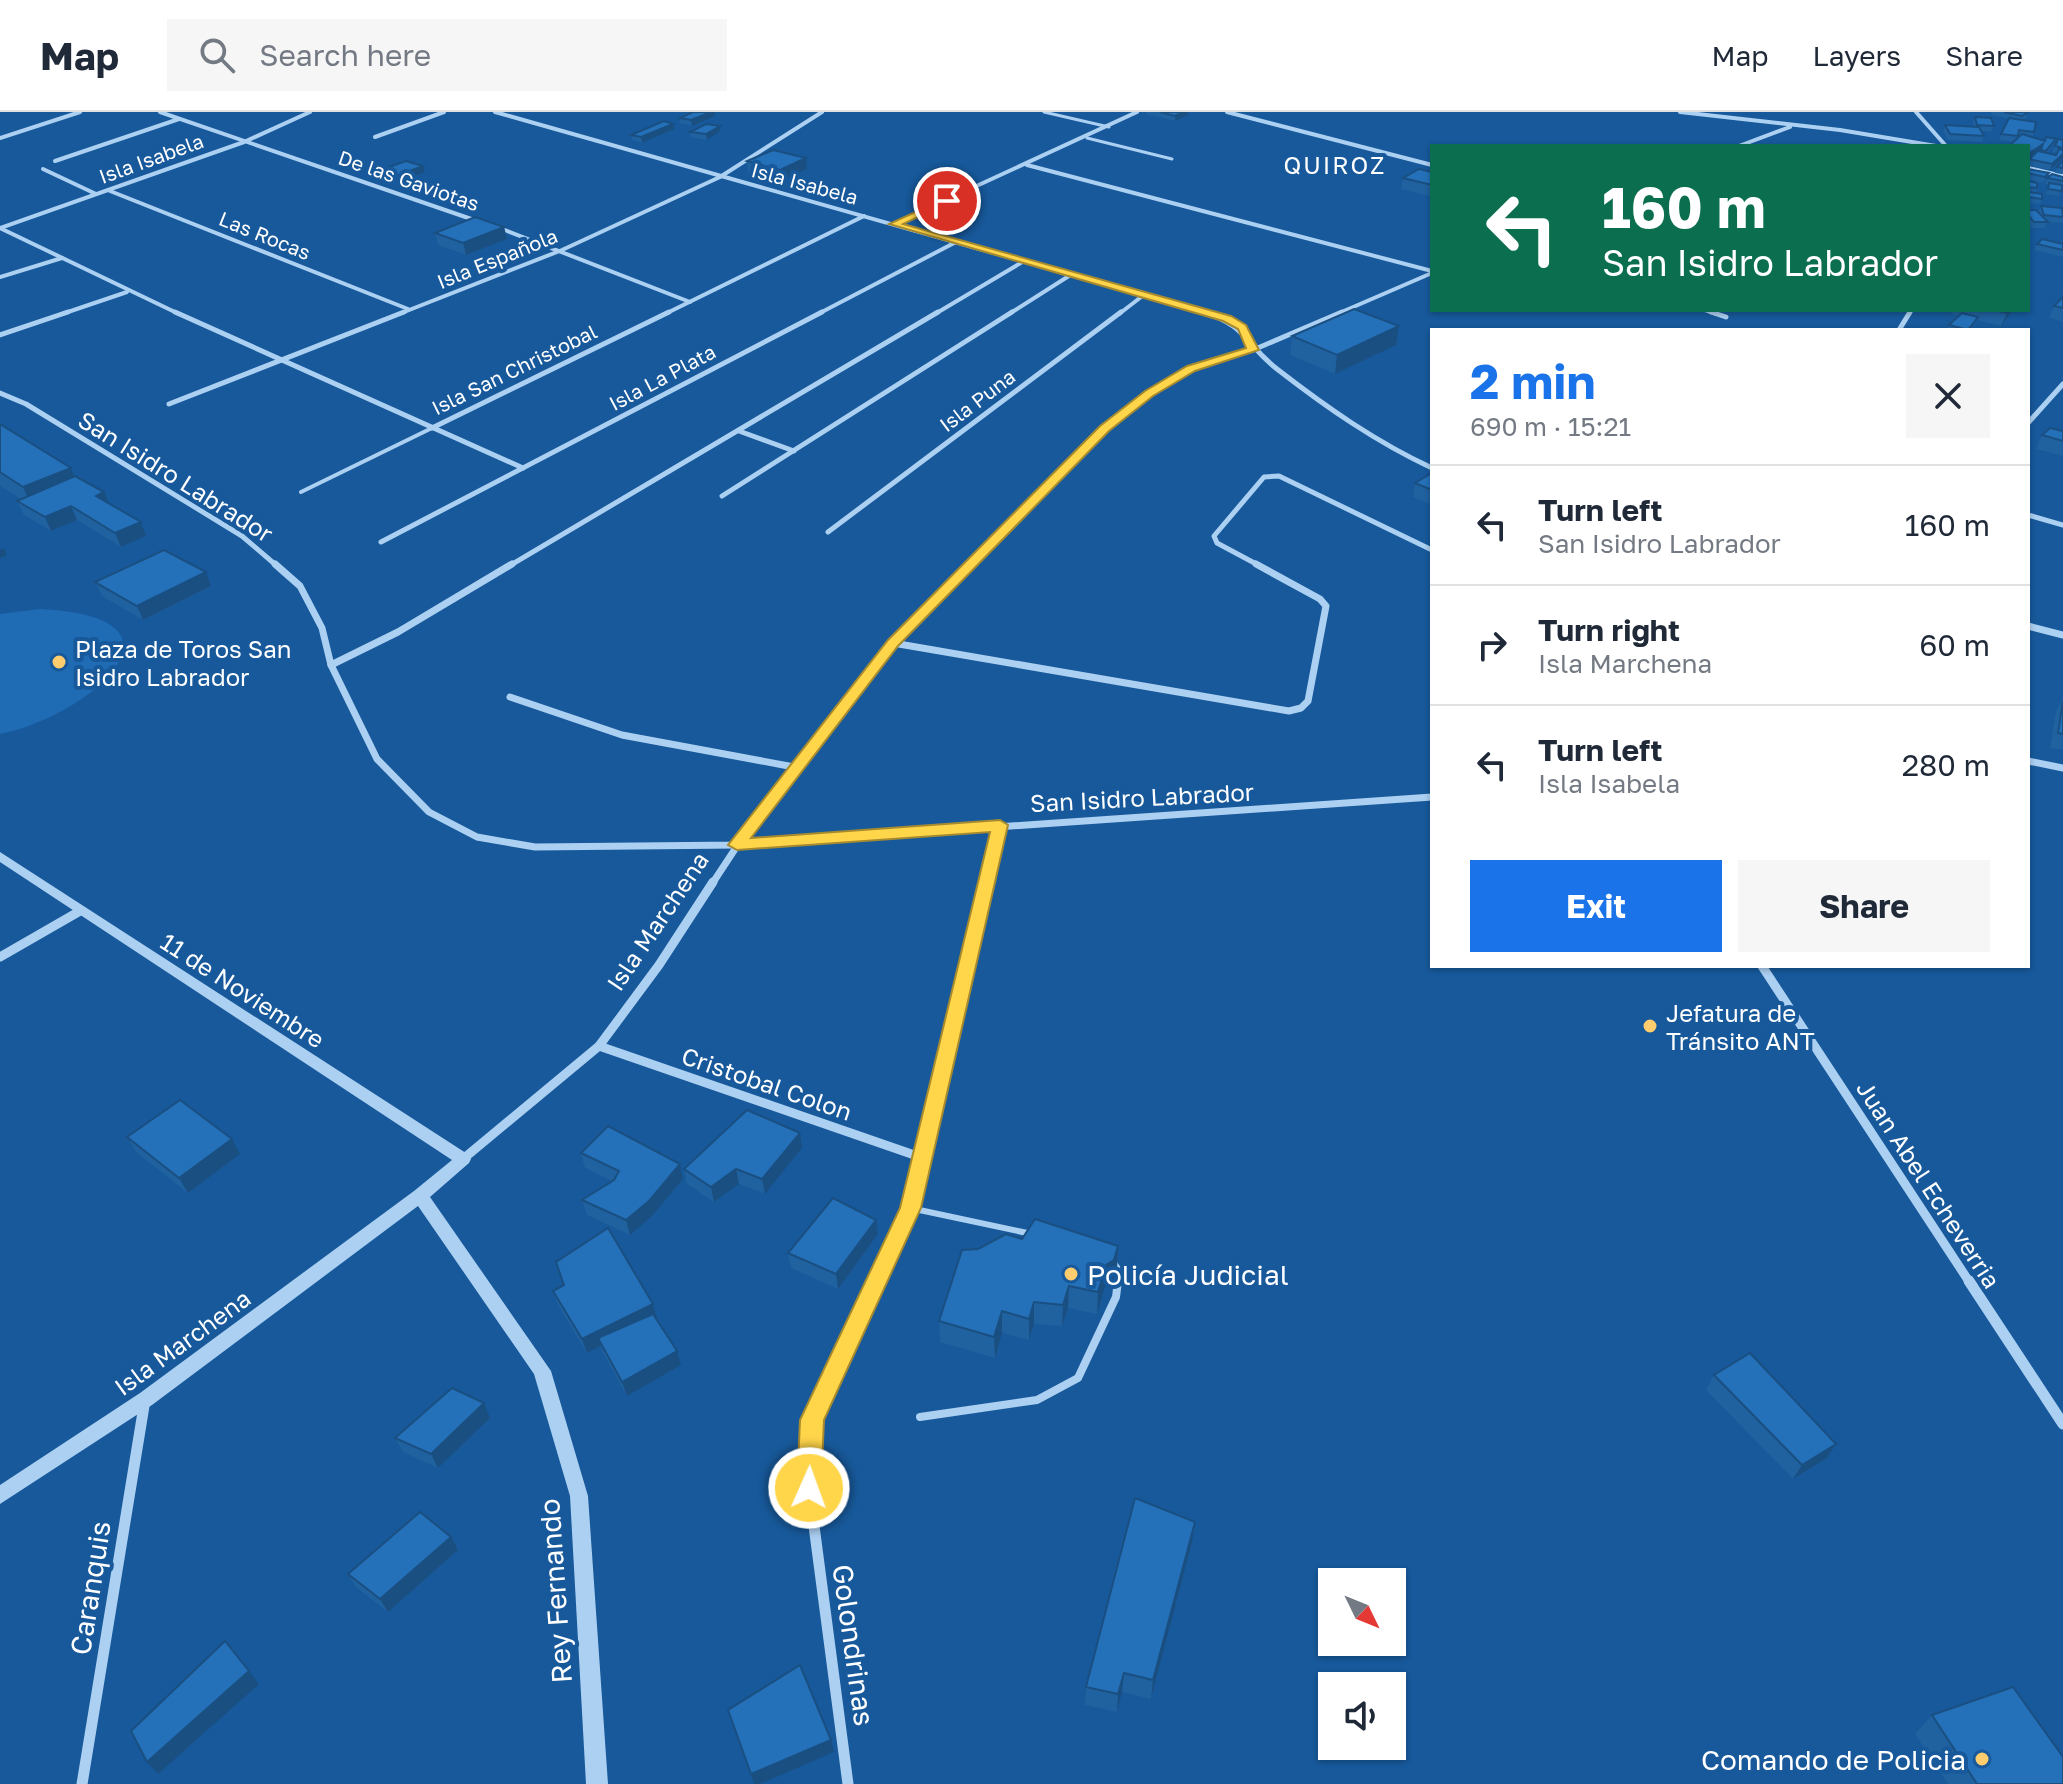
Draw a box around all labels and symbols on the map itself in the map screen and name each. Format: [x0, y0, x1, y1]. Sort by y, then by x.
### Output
street label: Isla Isabela [96, 128, 206, 188]
street label: De las Gaviotas [335, 145, 483, 215]
district label: QUIROZ [1283, 150, 1387, 179]
street label: Isla Isabela [749, 157, 861, 209]
pin [913, 167, 981, 235]
street label: Las Rocas [216, 206, 314, 264]
street label: Isla Española [433, 223, 561, 293]
street label: Isla San Christobal [428, 319, 600, 419]
street label: Isla La Plata [605, 339, 719, 415]
street label: Isla Puna [934, 364, 1020, 436]
street label: San Isidro Labrador [73, 404, 279, 548]
place label: Plaza de Toros San Isidro Labrador [75, 634, 291, 691]
marker: Plaza de Toros San Isidro Labrador [50, 653, 68, 671]
street label: San Isidro Labrador [1029, 777, 1255, 817]
street label: Isla Marchena [600, 846, 714, 996]
street label: 11 de Noviembre [156, 926, 330, 1054]
place label: Jefatura de Tránsito ANT [1666, 998, 1815, 1055]
marker: Jefatura de Tránsito ANT [1641, 1017, 1659, 1035]
street label: Cristobal Colon [678, 1040, 856, 1126]
street label: Juan Abel Echeverria [1851, 1075, 2007, 1293]
place label: Policía Judicial [1087, 1258, 1289, 1291]
marker: Policía Judicial [1062, 1265, 1080, 1283]
street label: Isla Marchena [108, 1283, 256, 1401]
position arrow [767, 1446, 851, 1530]
street label: Rey Fernando [532, 1498, 578, 1684]
street label: Caranquis [63, 1519, 117, 1657]
street label: Golondrinas [826, 1562, 882, 1728]
north arrow [1318, 1568, 1406, 1656]
place label: Comando de Policia [1701, 1743, 1966, 1776]
marker: Comando de Policia [1973, 1750, 1991, 1768]

